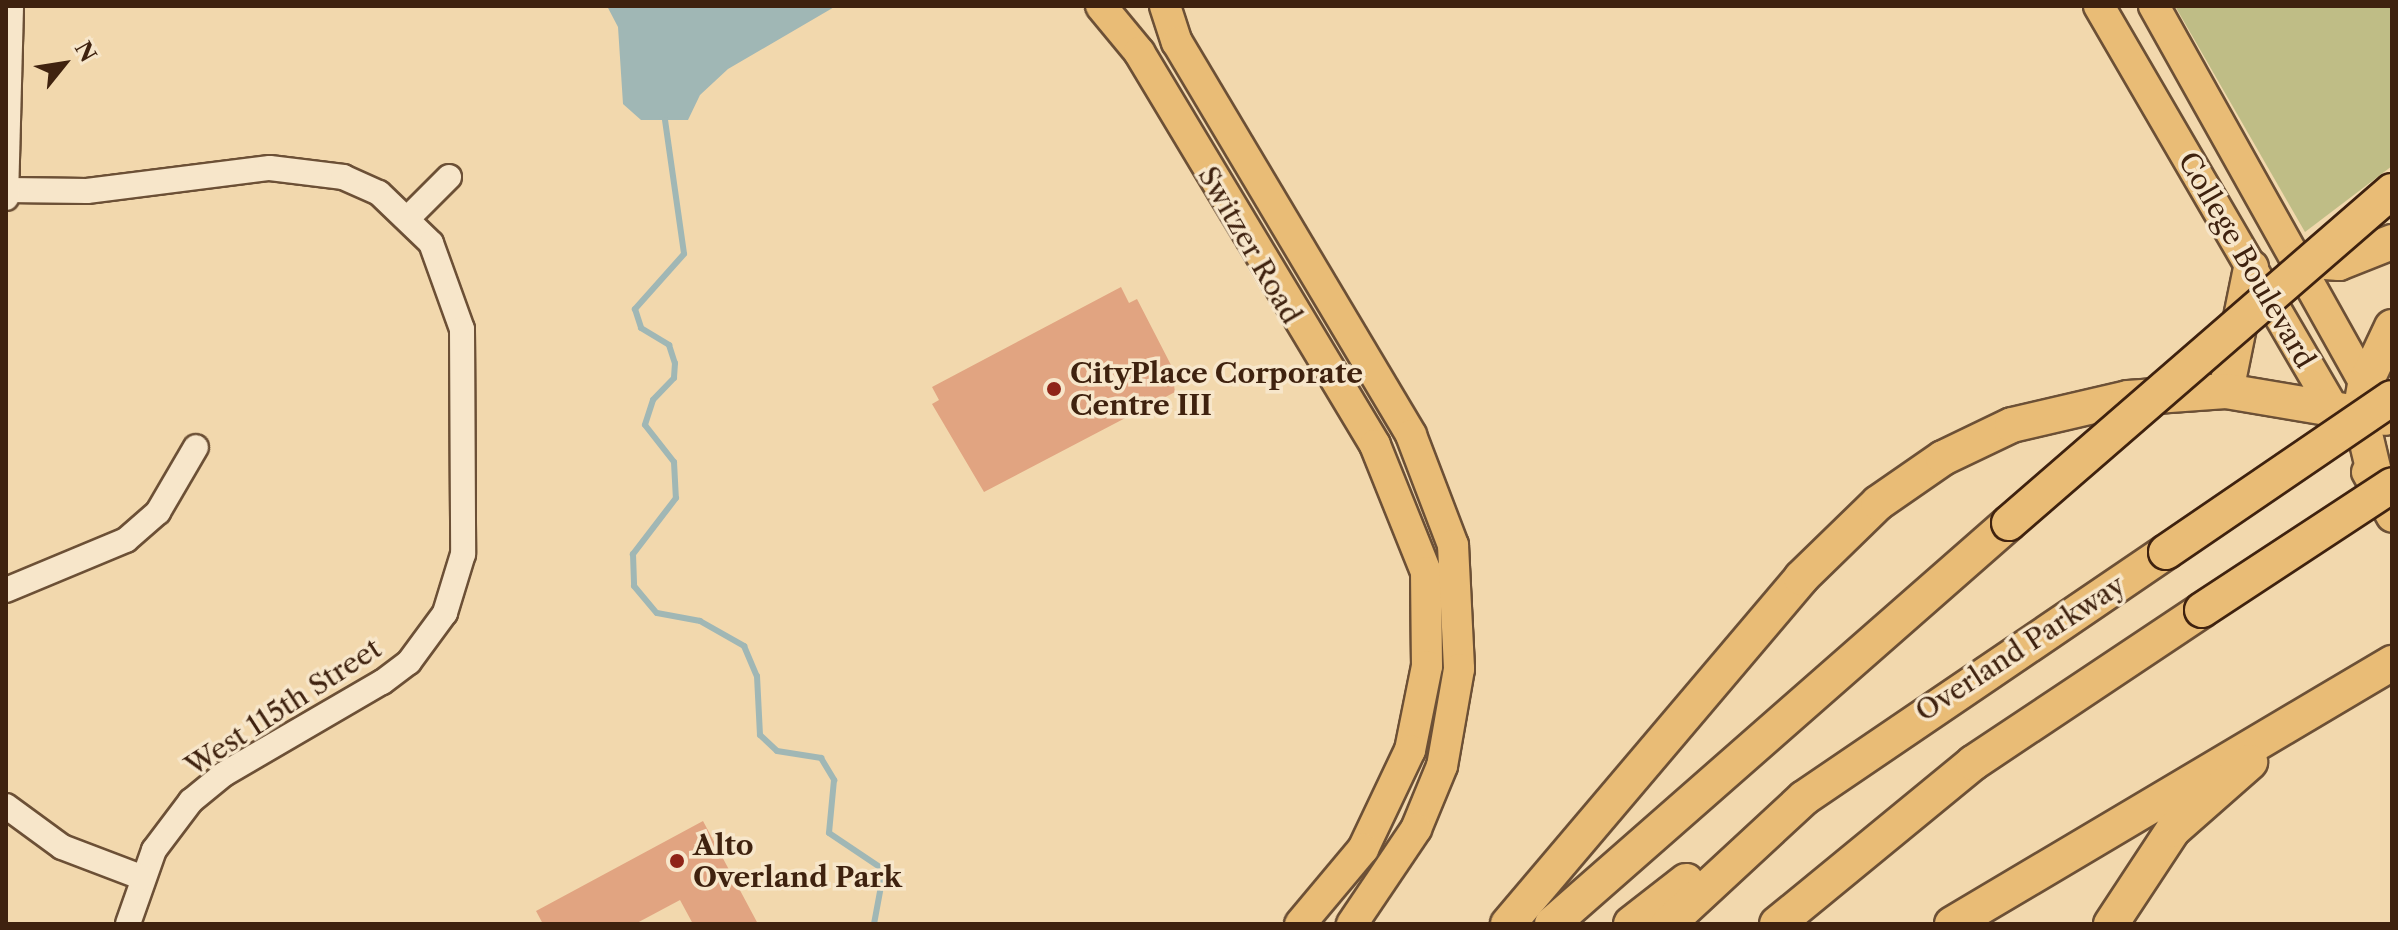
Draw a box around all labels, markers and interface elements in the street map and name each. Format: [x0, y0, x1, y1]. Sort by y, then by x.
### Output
north arrow [24, 24, 104, 104]
text: N [69, 37, 102, 67]
street label: College Boulevard [2171, 146, 2323, 374]
street label: Switzer Road [1191, 160, 1309, 330]
place label: CityPlace Corporate Centre III [1070, 356, 1363, 422]
marker: CityPlace Corporate Centre III [1045, 380, 1063, 398]
street label: Overland Parkway [1909, 568, 2131, 728]
street label: West 115th Street [179, 631, 387, 783]
place label: Alto Overland Park [693, 828, 902, 894]
marker: Alto Overland Park [668, 852, 686, 870]

